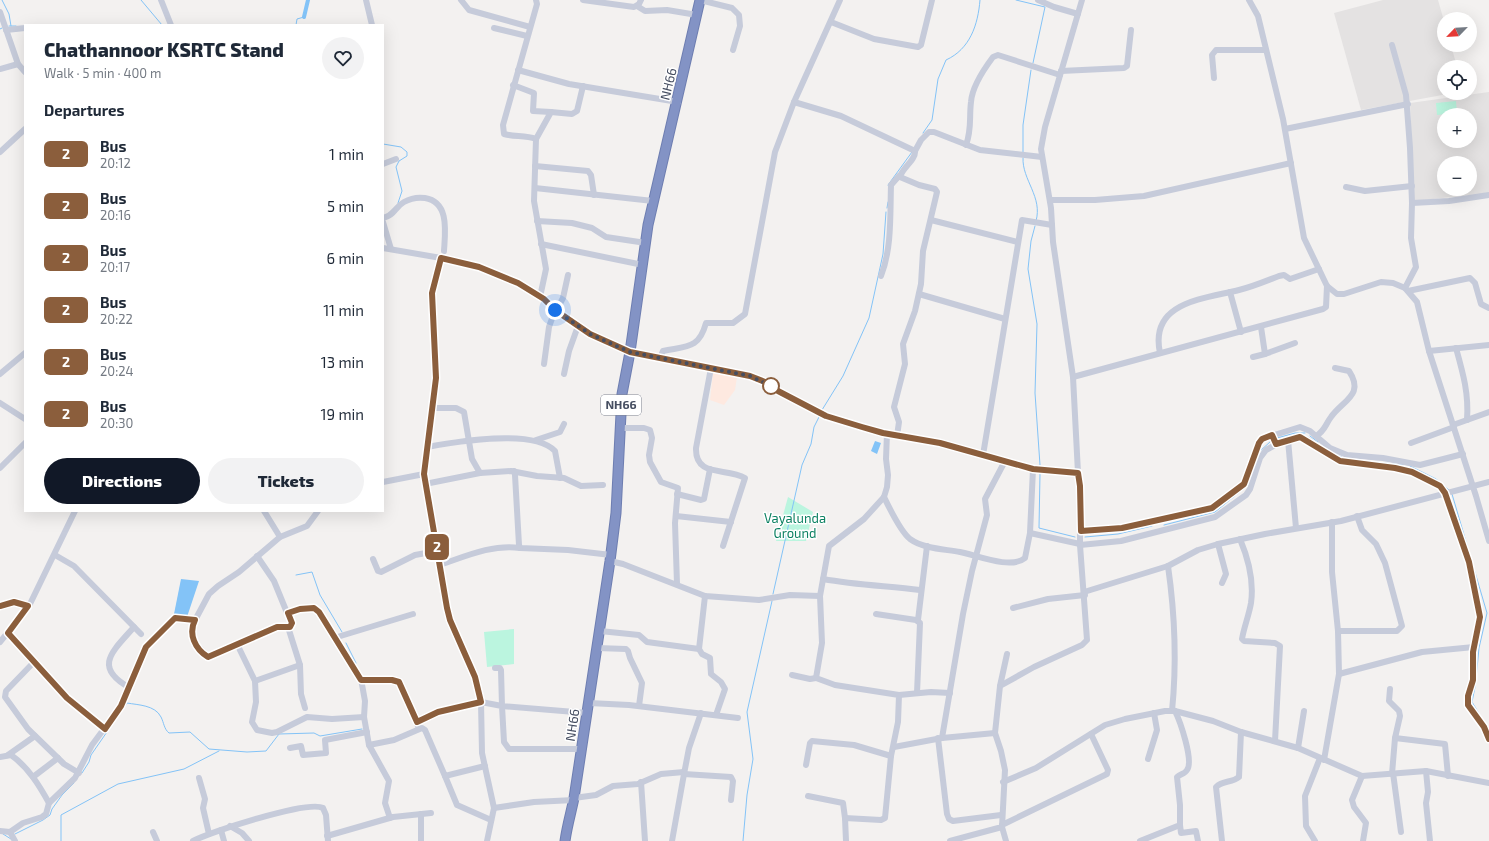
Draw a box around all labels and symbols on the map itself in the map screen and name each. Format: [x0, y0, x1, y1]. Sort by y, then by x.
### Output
north arrow [1437, 12, 1477, 52]
street label: NH66 [656, 66, 680, 102]
your location [545, 300, 565, 320]
unlabelled marker [762, 377, 780, 395]
road number: NH66 [601, 395, 641, 415]
park label: Vayalunda Ground [764, 510, 826, 541]
line badge: 2 [424, 534, 450, 560]
street label: NH66 [562, 708, 582, 742]

